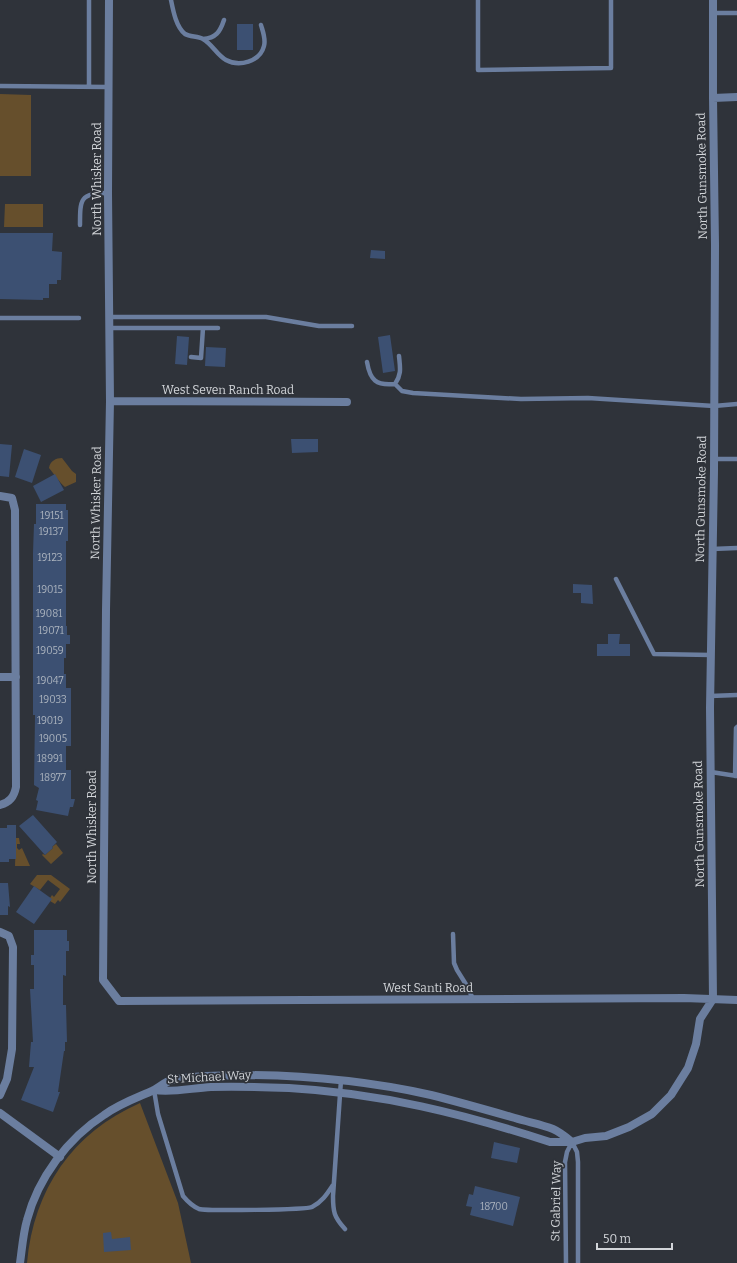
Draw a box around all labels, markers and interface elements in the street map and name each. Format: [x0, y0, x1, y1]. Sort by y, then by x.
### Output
street label: North Gunsmoke Road [694, 112, 710, 240]
street label: North Whisker Road [90, 122, 104, 236]
street label: West Seven Ranch Road [162, 383, 294, 397]
street label: North Gunsmoke Road [693, 435, 709, 563]
street label: North Whisker Road [88, 446, 104, 560]
house number: 19151 [40, 510, 64, 522]
house number: 19137 [39, 526, 63, 538]
house number: 19123 [37, 552, 63, 564]
house number: 19015 [37, 584, 63, 596]
house number: 19081 [36, 608, 62, 620]
house number: 19071 [38, 625, 64, 637]
house number: 19059 [36, 645, 64, 657]
house number: 19047 [36, 675, 64, 687]
house number: 19033 [39, 694, 67, 706]
house number: 19019 [37, 715, 63, 727]
house number: 19005 [39, 733, 67, 745]
house number: 18991 [37, 753, 63, 765]
street label: North Gunsmoke Road [691, 760, 707, 888]
street label: North Whisker Road [85, 770, 99, 884]
house number: 18977 [40, 772, 66, 784]
street label: West Santi Road [383, 981, 473, 995]
street label: St Michael Way [167, 1068, 252, 1086]
street label: St Gabriel Way [548, 1160, 564, 1242]
house number: 18700 [480, 1201, 508, 1213]
scale bar [597, 1225, 672, 1251]
text: 50 m [603, 1232, 632, 1246]

